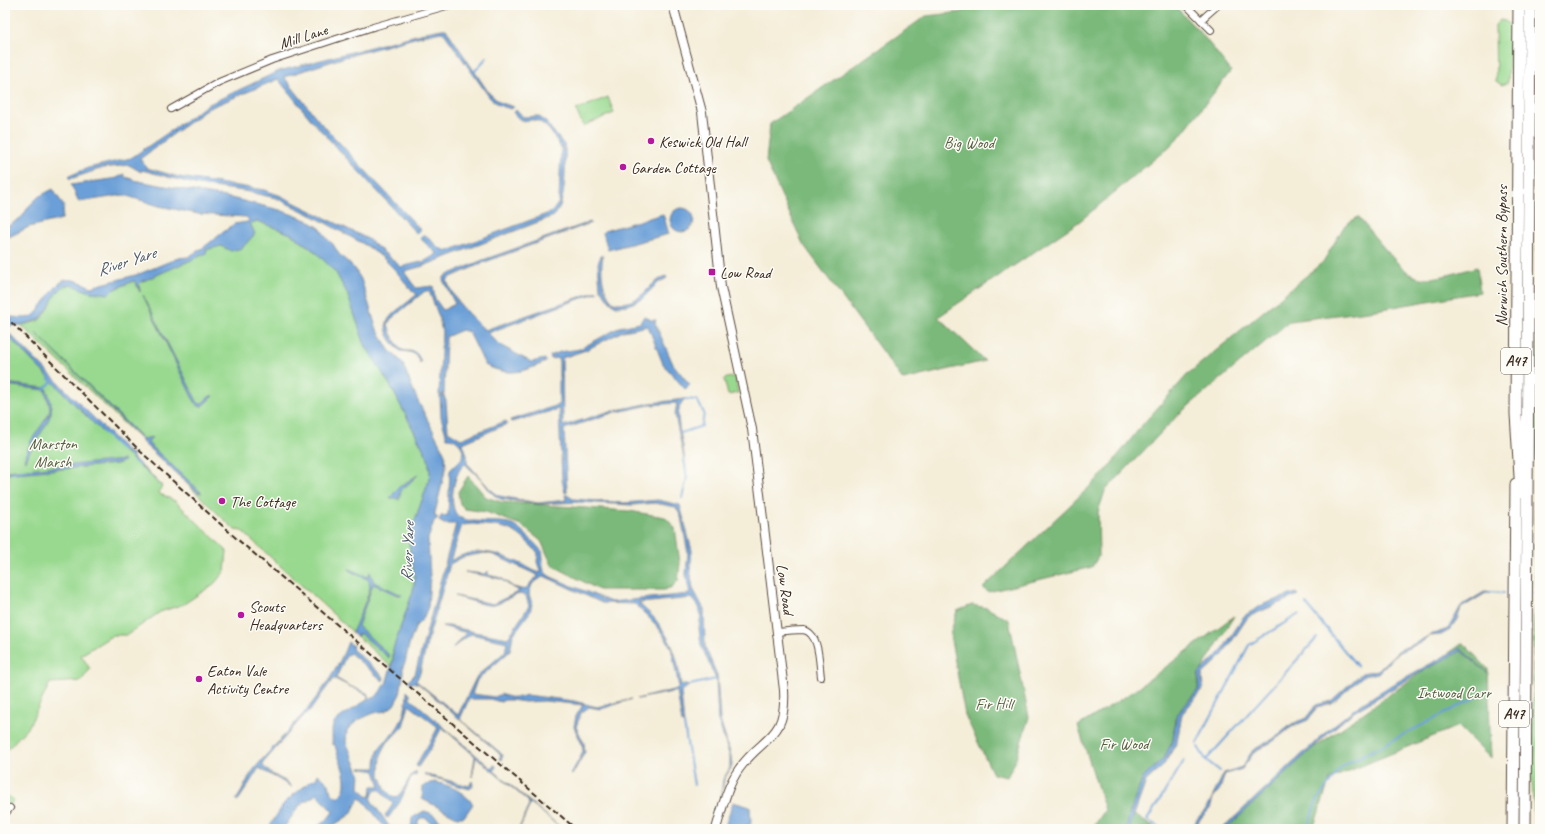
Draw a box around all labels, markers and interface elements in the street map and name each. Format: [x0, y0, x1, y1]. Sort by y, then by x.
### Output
street label: Mill Lane [277, 19, 332, 54]
place label: Keswick Old Hall [659, 132, 749, 152]
park label: Big Wood [944, 133, 997, 153]
marker: Keswick Old Hall [646, 136, 656, 146]
place label: Garden Cottage [631, 158, 718, 178]
marker: Garden Cottage [618, 162, 628, 172]
street label: Norwich Southern Bypass [1492, 184, 1512, 327]
water label: River Yare [94, 241, 160, 281]
place label: Low Road [720, 263, 774, 283]
marker: Low Road [707, 267, 717, 277]
road number: A47 [1501, 348, 1531, 374]
park label: Marston Marsh [29, 434, 78, 472]
place label: The Cottage [230, 492, 297, 512]
marker: The Cottage [217, 496, 227, 506]
water label: River Yare [396, 519, 419, 582]
street label: Low Road [772, 563, 799, 618]
place label: Scouts Headquarters [249, 597, 324, 635]
marker: Scouts Headquarters [236, 610, 246, 620]
place label: Eaton Vale Activity Centre [207, 661, 290, 699]
marker: Eaton Vale Activity Centre [194, 674, 204, 684]
park label: Intwood Carr [1417, 683, 1492, 703]
park label: Fir Hill [975, 694, 1016, 714]
road number: A47 [1499, 701, 1529, 727]
park label: Fir Wood [1099, 734, 1151, 754]

